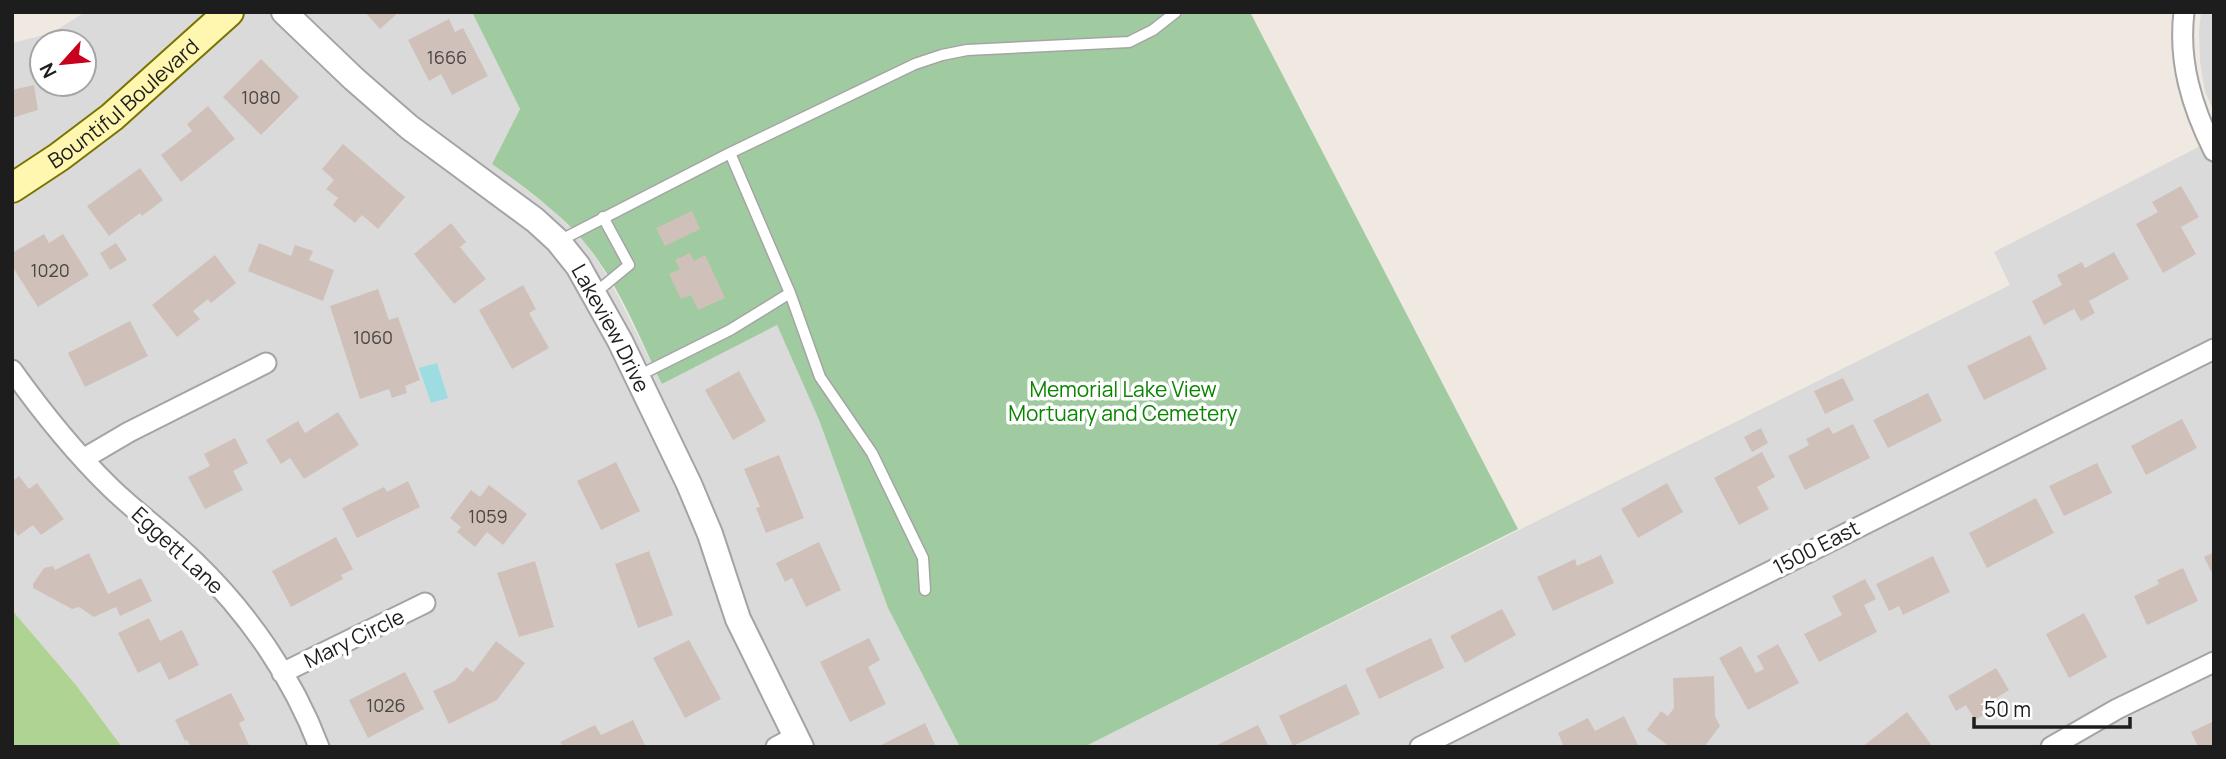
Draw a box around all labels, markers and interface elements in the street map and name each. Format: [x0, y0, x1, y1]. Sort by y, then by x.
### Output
north arrow [28, 28, 98, 98]
street label: Bountiful Boulevard [42, 32, 204, 175]
house number: 1666 [427, 45, 467, 69]
text: N [33, 59, 63, 83]
house number: 1080 [241, 85, 281, 109]
house number: 1020 [30, 258, 70, 282]
street label: Lakeview Drive [566, 259, 657, 397]
house number: 1060 [353, 325, 393, 349]
park label: Memorial Lake View Mortuary and Cemetery [1008, 375, 1238, 427]
street label: Eggett Lane [126, 500, 230, 600]
house number: 1059 [468, 504, 508, 528]
street label: 1500 East [1768, 513, 1864, 581]
street label: Mary Circle [299, 602, 409, 674]
scale bar [1974, 686, 2130, 730]
house number: 1026 [366, 693, 406, 717]
text: 50 m [1984, 695, 2031, 723]

